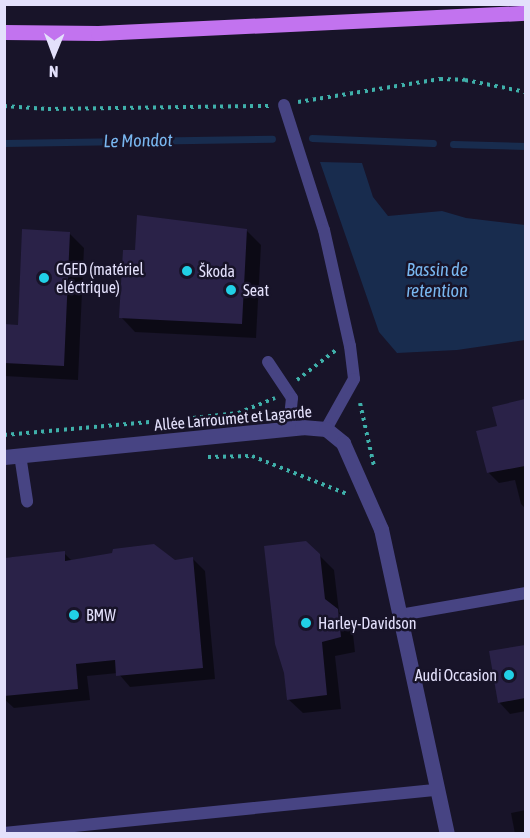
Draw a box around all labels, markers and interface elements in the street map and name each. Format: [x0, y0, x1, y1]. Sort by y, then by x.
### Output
north arrow [24, 24, 84, 84]
text: N [49, 63, 59, 81]
water label: Le Mondot [103, 130, 173, 152]
place label: CGED (matériel eléctrique) [56, 259, 144, 297]
water label: Bassin de retention [406, 260, 468, 302]
place label: Škoda [199, 261, 235, 281]
marker: Škoda [180, 264, 194, 278]
marker: CGED (matériel eléctrique) [37, 271, 51, 285]
place label: Seat [243, 280, 269, 300]
marker: Seat [224, 283, 238, 297]
street label: Allée Larroumet et Lagarde [153, 402, 313, 434]
place label: BMW [86, 605, 116, 625]
marker: BMW [67, 608, 81, 622]
place label: Harley-Davidson [318, 613, 416, 633]
marker: Harley-Davidson [299, 616, 313, 630]
place label: Audi Occasion [415, 665, 497, 685]
marker: Audi Occasion [502, 668, 516, 682]

